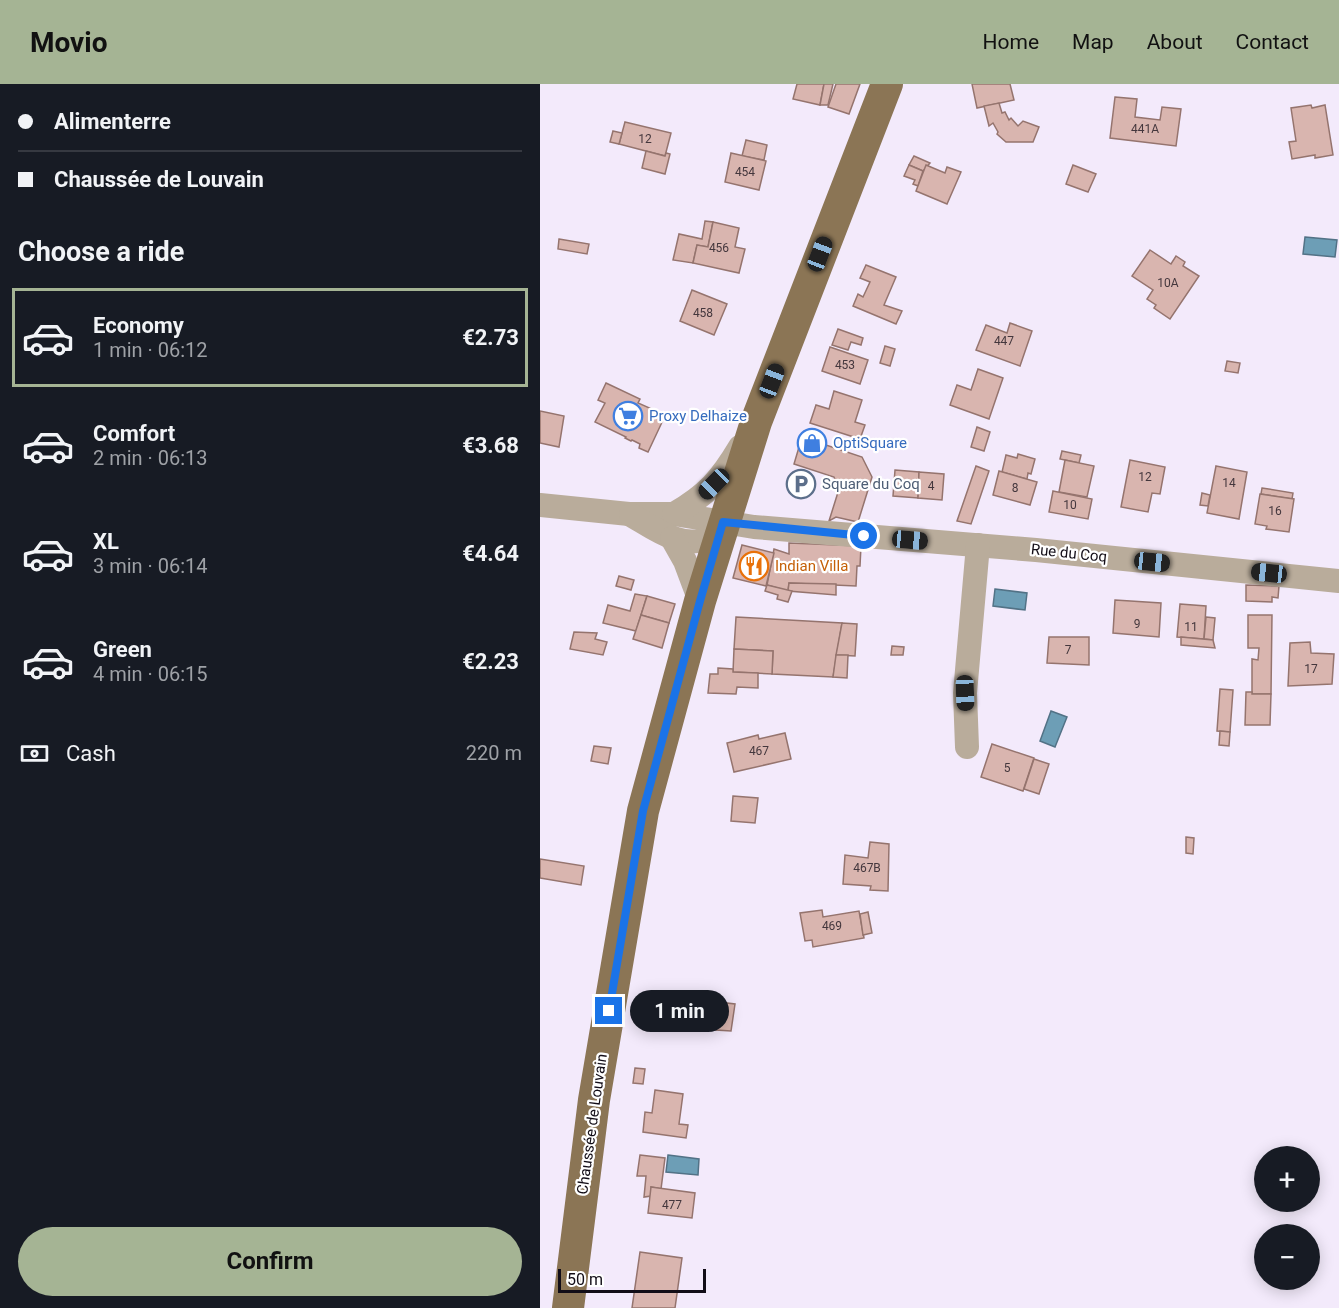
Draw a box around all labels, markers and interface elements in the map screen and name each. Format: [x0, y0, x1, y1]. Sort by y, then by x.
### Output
text: Movio [30, 26, 108, 59]
text: Home [983, 30, 1039, 54]
text: Map [1072, 30, 1114, 54]
text: About [1147, 30, 1203, 54]
text: Contact [1236, 30, 1309, 54]
text: Alimenterre [54, 109, 171, 134]
house number: 441A [1131, 122, 1159, 136]
house number: 12 [638, 132, 652, 146]
house number: 454 [735, 165, 755, 179]
text: Chaussée de Louvain [54, 167, 264, 192]
car [805, 234, 835, 274]
text: Choose a ride [18, 236, 184, 268]
house number: 456 [709, 241, 729, 255]
house number: 10A [1157, 276, 1179, 290]
house number: 458 [693, 306, 713, 320]
icon: car [21, 311, 75, 365]
text: Economy [93, 313, 184, 338]
text: €2.73 [462, 325, 519, 350]
house number: 447 [994, 334, 1014, 348]
text: 1 min · 06:12 [93, 338, 208, 362]
house number: 453 [835, 358, 855, 372]
car [757, 361, 787, 401]
supermarket icon: Proxy Delhaize [612, 400, 644, 432]
place label: Proxy Delhaize [649, 407, 747, 425]
icon: car [21, 419, 75, 473]
text: Comfort [93, 421, 175, 446]
shop icon: OptiSquare [796, 427, 828, 459]
text: €3.68 [462, 433, 519, 458]
place label: OptiSquare [833, 434, 907, 452]
text: 2 min · 06:13 [93, 446, 208, 470]
car [695, 465, 733, 503]
parking icon: Square du Coq [785, 468, 817, 500]
house number: 12 [1138, 470, 1152, 484]
place label: Square du Coq [822, 475, 920, 493]
house number: 14 [1222, 476, 1236, 490]
house number: 4 [928, 479, 935, 493]
house number: 8 [1012, 481, 1019, 495]
house number: 10 [1063, 498, 1077, 512]
house number: 16 [1268, 504, 1282, 518]
route start [850, 522, 877, 549]
icon: car [21, 527, 75, 581]
text: XL [93, 529, 119, 554]
car [891, 529, 929, 551]
street label: Rue du Coq [1030, 540, 1108, 566]
text: €4.64 [462, 541, 519, 566]
restaurant icon: Indian Villa [738, 550, 770, 582]
car [1133, 551, 1171, 573]
text: 3 min · 06:14 [93, 554, 208, 578]
place label: Indian Villa [775, 557, 848, 575]
car [1250, 562, 1288, 584]
house number: 9 [1134, 617, 1140, 631]
house number: 11 [1184, 620, 1198, 634]
icon: car [21, 635, 75, 689]
text: Green [93, 637, 152, 662]
house number: 7 [1065, 643, 1072, 657]
text: €2.23 [462, 649, 519, 674]
text: 4 min · 06:15 [93, 662, 208, 686]
house number: 17 [1304, 662, 1318, 676]
car [955, 675, 975, 711]
icon: cash [18, 737, 51, 770]
text: Cash [66, 741, 116, 766]
text: 220 m [466, 741, 522, 765]
house number: 467 [749, 744, 769, 758]
house number: 5 [1004, 761, 1011, 775]
house number: 467B [853, 861, 881, 875]
house number: 469 [822, 919, 842, 933]
callout: 1 min [630, 990, 729, 1032]
route end [595, 997, 622, 1024]
text: 1 min [654, 999, 705, 1023]
street label: Chaussée de Louvain [573, 1053, 611, 1195]
map controls [1254, 1146, 1320, 1290]
button: + [1254, 1146, 1320, 1212]
house number: 477 [662, 1198, 682, 1212]
button: − [1254, 1224, 1320, 1290]
button: Confirm [18, 1227, 522, 1296]
scale bar [558, 1266, 706, 1294]
text: 50 m [567, 1270, 603, 1289]

